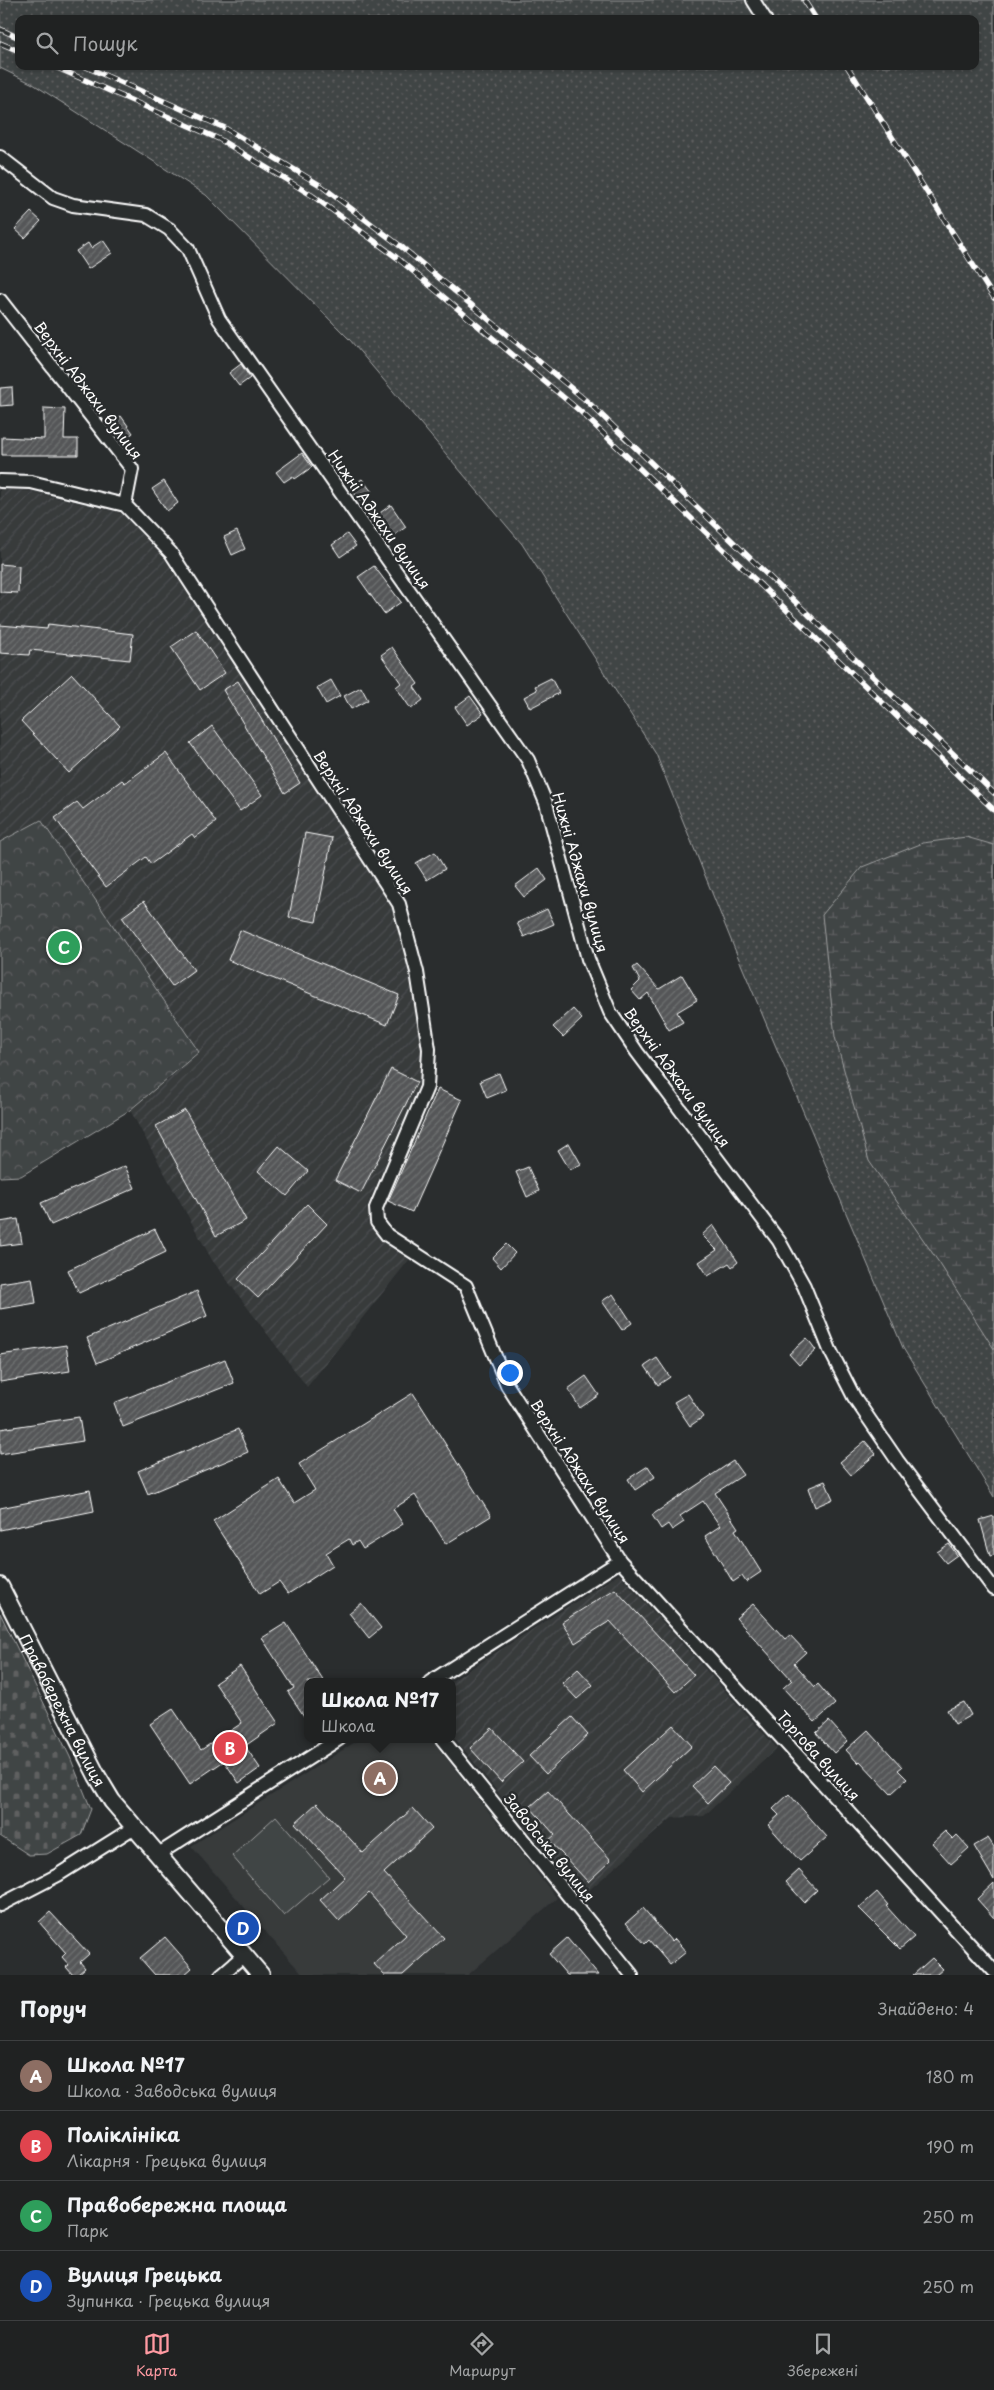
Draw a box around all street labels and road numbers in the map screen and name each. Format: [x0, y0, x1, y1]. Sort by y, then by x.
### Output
street label: Верхні Аджахи вулиця [29, 316, 149, 464]
street label: Нижні Аджахи вулиця [323, 445, 437, 593]
street label: Верхні Аджахи вулиця [309, 745, 419, 899]
street label: Нижні Аджахи вулиця [547, 789, 615, 955]
street label: Верхні Аджахи вулиця [619, 1002, 737, 1152]
street label: Верхні Аджахи вулиця [526, 1394, 636, 1548]
street label: Правобережна вулиця [15, 1629, 112, 1791]
street label: Торгова вулиця [772, 1705, 866, 1805]
street label: Заводська вулиця [499, 1788, 601, 1906]

